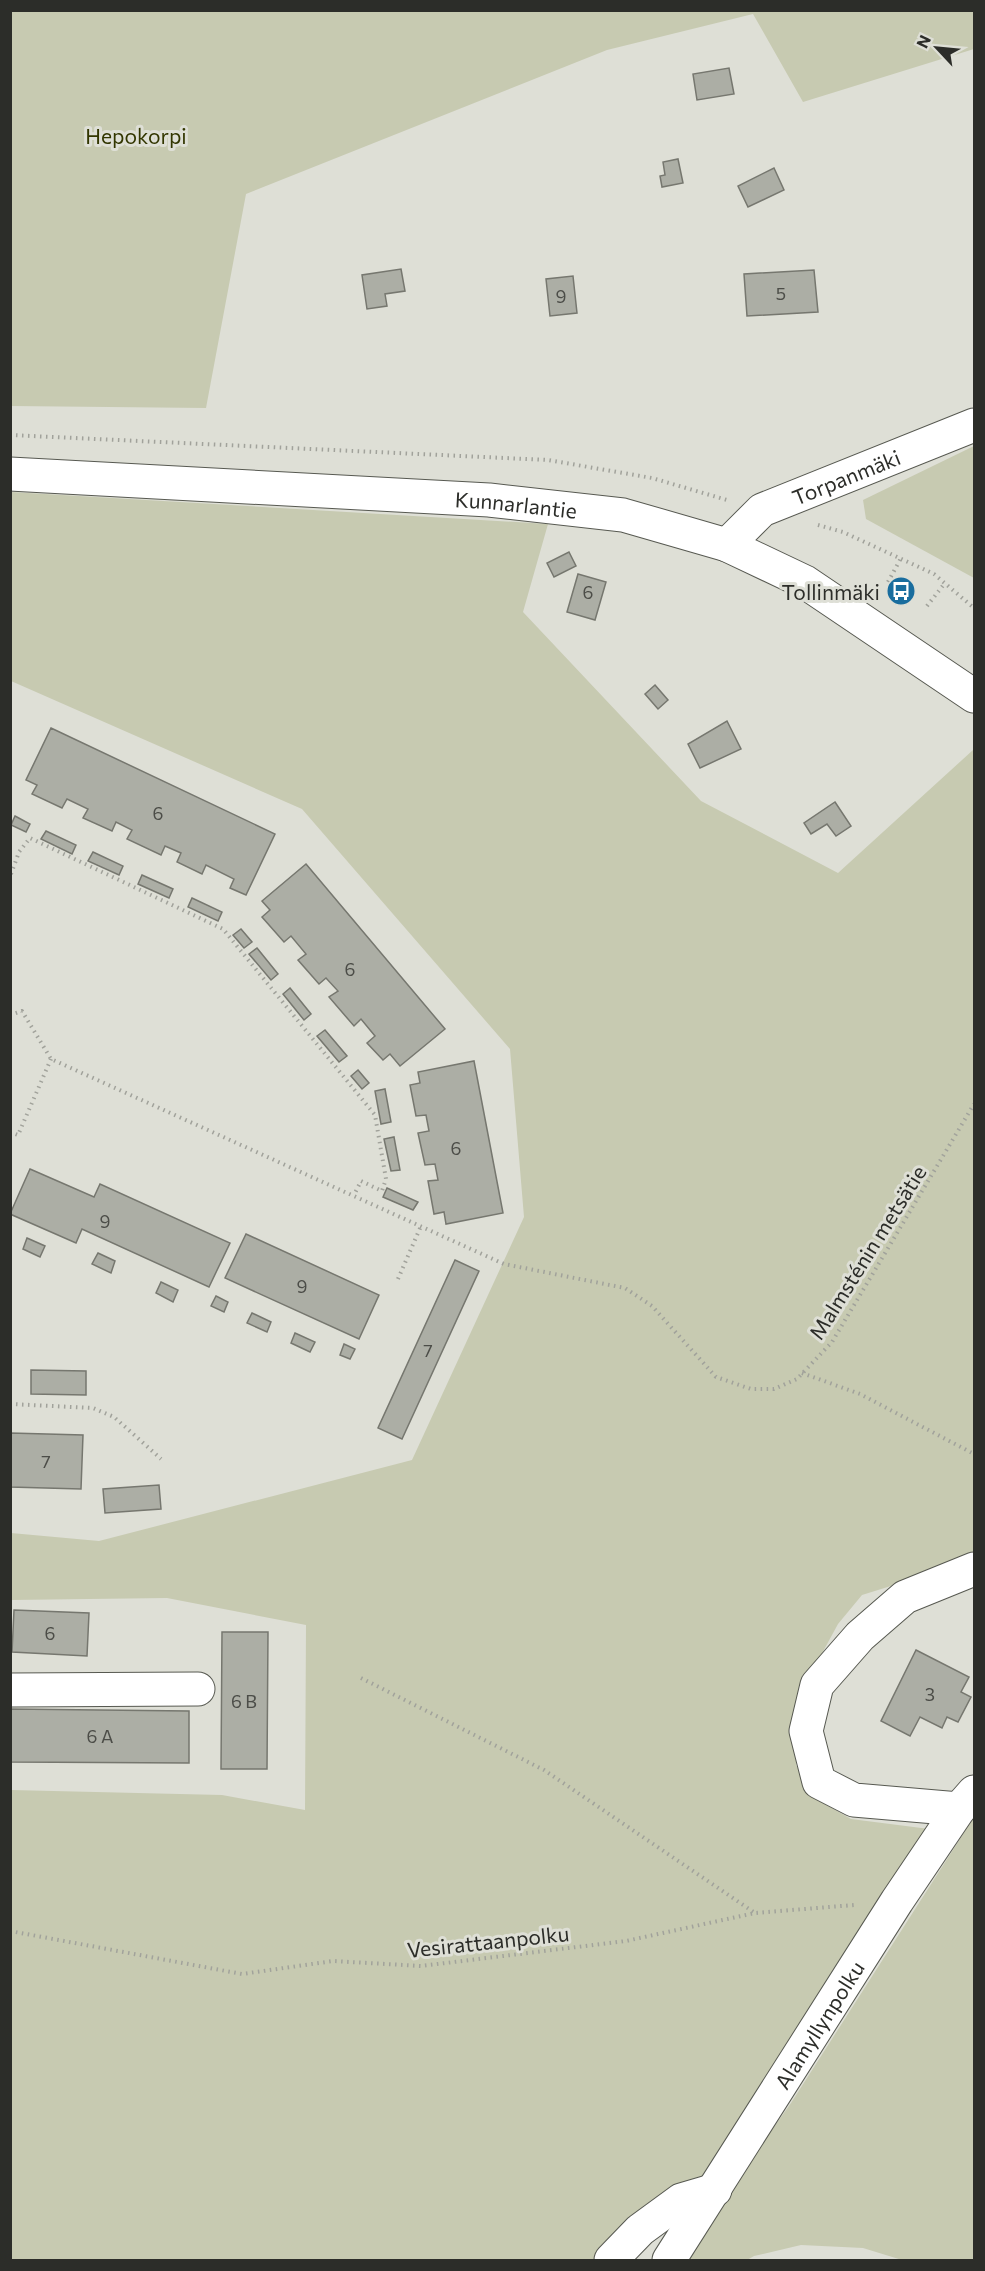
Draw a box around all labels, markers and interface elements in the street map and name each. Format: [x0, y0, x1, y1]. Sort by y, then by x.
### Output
north arrow [907, 18, 967, 78]
text: N [912, 32, 934, 51]
park label: Hepokorpi [85, 123, 187, 148]
house number: 5 [776, 282, 786, 304]
house number: 9 [556, 285, 566, 307]
street label: Torpanmäki [788, 443, 904, 509]
street label: Kunnarlantie [454, 486, 578, 522]
bus stop icon: Tollinmäki [885, 575, 917, 607]
place label: Tollinmäki [782, 579, 880, 604]
house number: 6 [583, 581, 593, 603]
house number: 6 [153, 802, 163, 824]
house number: 6 [345, 958, 355, 980]
house number: 6 [451, 1137, 461, 1159]
street label: Malmsténin metsätie [803, 1160, 931, 1344]
house number: 9 [100, 1210, 110, 1232]
house number: 9 [297, 1275, 307, 1297]
house number: 7 [423, 1339, 433, 1361]
house number: 7 [41, 1450, 51, 1472]
house number: 6 [45, 1622, 55, 1644]
house number: 3 [925, 1683, 935, 1705]
house number: 6 B [231, 1690, 257, 1712]
house number: 6 A [87, 1725, 113, 1747]
street label: Vesirattaanpolku [406, 1920, 570, 1962]
street label: Alamyllynpolku [769, 1956, 868, 2093]

